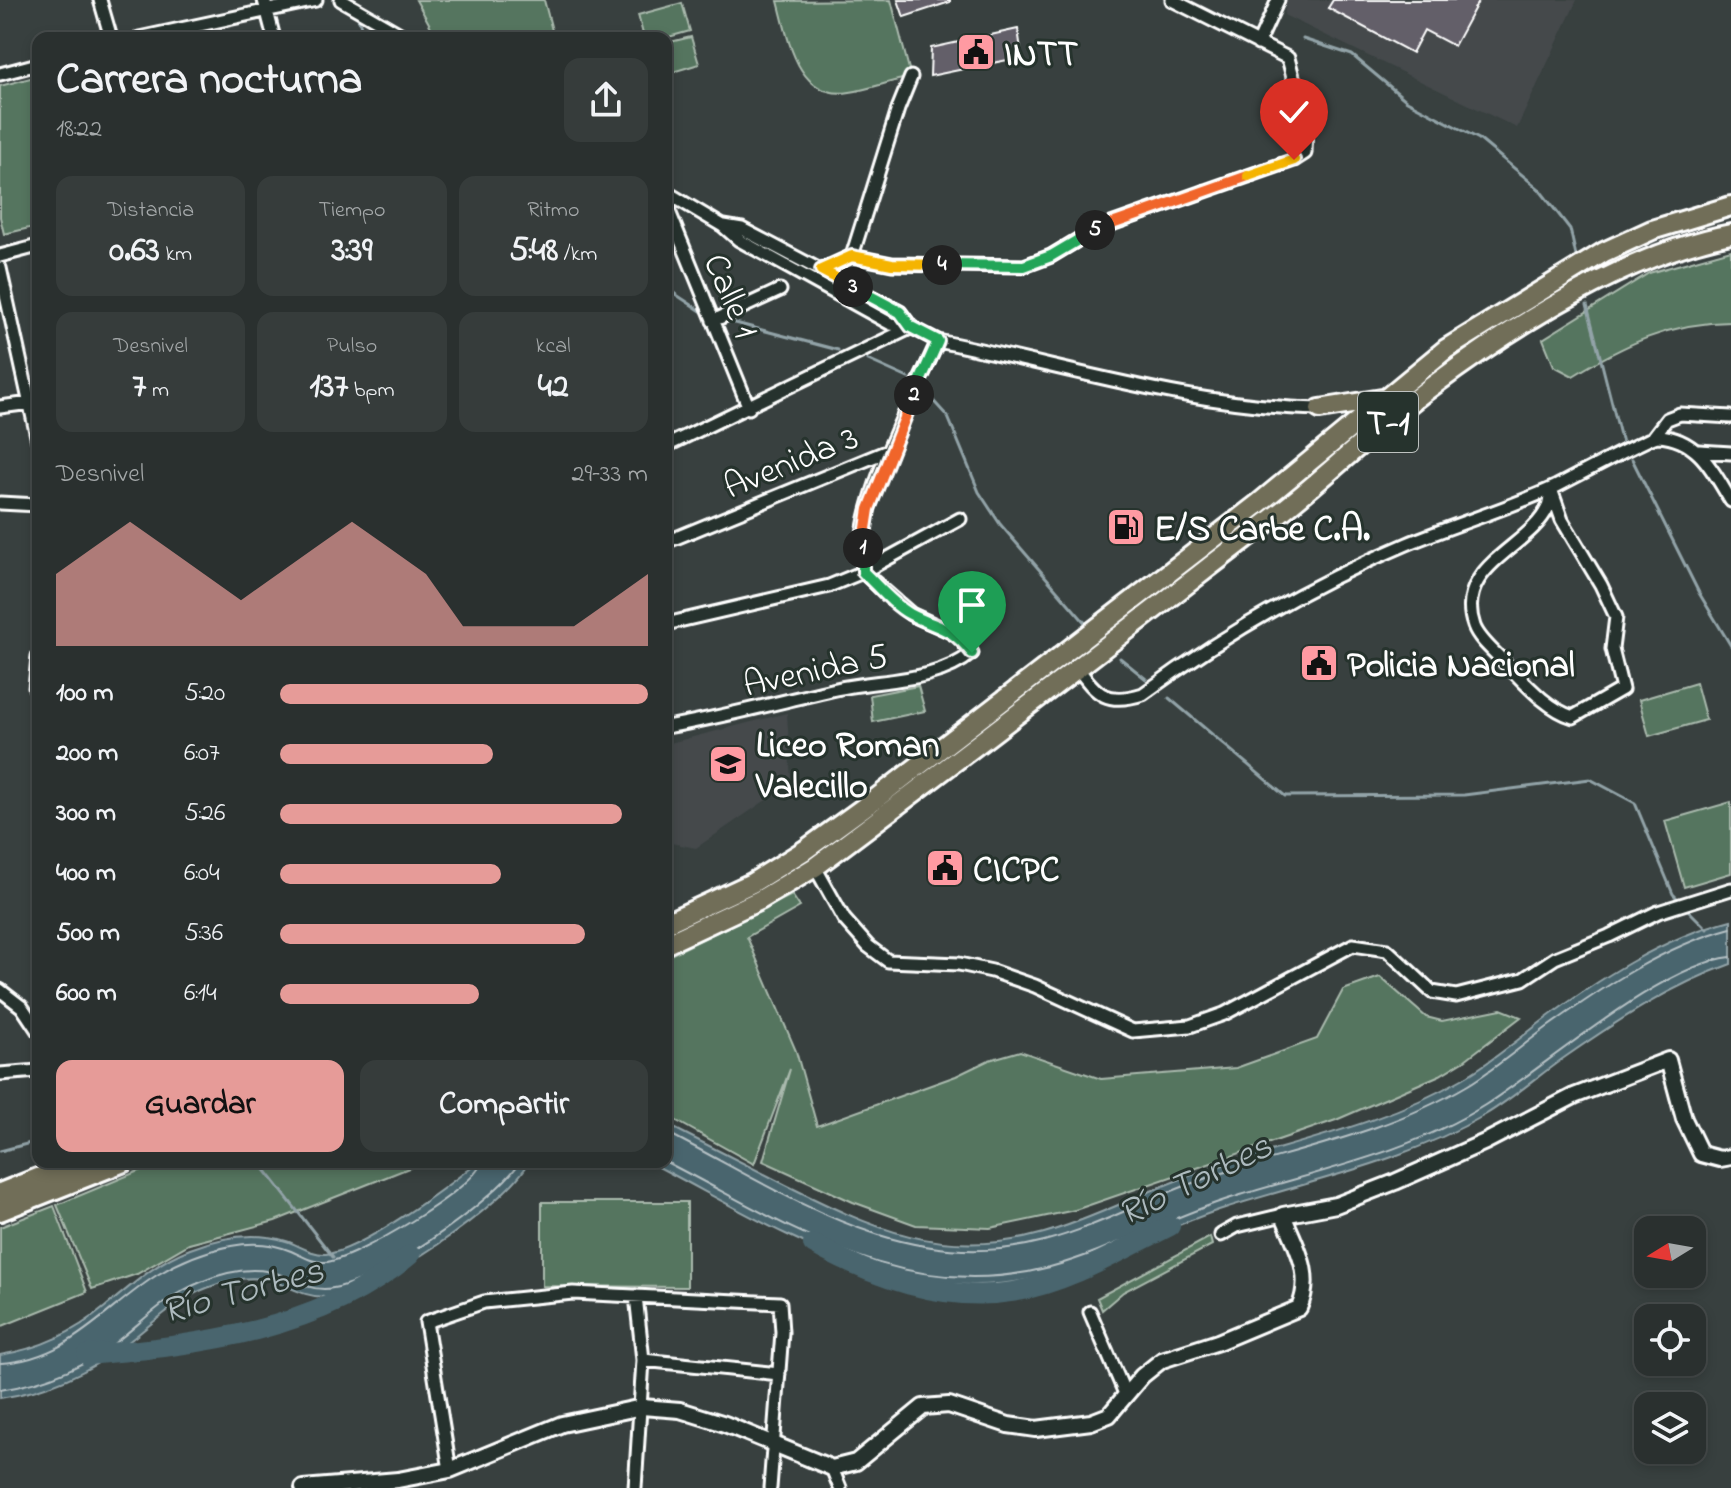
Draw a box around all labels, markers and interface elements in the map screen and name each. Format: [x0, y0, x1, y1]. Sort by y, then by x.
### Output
place label: INTT [1004, 30, 1078, 83]
public building icon: INTT [955, 31, 997, 73]
text: Carrera nocturna [56, 49, 362, 113]
button: share [564, 58, 648, 142]
pin [1260, 78, 1328, 160]
icon: check [1272, 90, 1316, 134]
text: 18:22 [56, 111, 102, 149]
text: Distancia [107, 195, 194, 227]
text: Tiempo [319, 195, 385, 227]
text: Ritmo [527, 195, 579, 227]
pin: 5 [1075, 210, 1115, 250]
text: 5 [1089, 214, 1101, 246]
text: 0.63 [109, 227, 160, 277]
text: 3:39 [331, 227, 373, 277]
text: 5:48 [509, 227, 558, 277]
text: km [160, 239, 192, 271]
text: /km [558, 239, 597, 271]
pin: 4 [922, 245, 962, 285]
street label: Calle 1 [687, 246, 770, 348]
text: 4 [937, 249, 947, 281]
pin: 3 [833, 267, 873, 307]
text: 3 [848, 271, 858, 303]
text: Desnivel [113, 331, 188, 363]
text: Pulso [327, 331, 377, 363]
text: kcal [536, 331, 571, 363]
text: 7 [132, 363, 146, 413]
text: 137 [309, 363, 348, 413]
text: 42 [538, 363, 569, 413]
text: m [146, 375, 169, 407]
text: bpm [348, 375, 395, 407]
pin: 2 [894, 375, 934, 415]
text: 2 [909, 379, 919, 411]
road number: T-1 [1358, 392, 1418, 452]
street label: Avenida 3 [716, 413, 867, 515]
text: Desnivel [56, 456, 144, 494]
text: 29–33 m [572, 456, 648, 494]
place label: E/S Carbe C.A. [1154, 505, 1370, 558]
fuel station icon: E/S Carbe C.A. [1105, 506, 1147, 548]
pin: 1 [843, 528, 883, 568]
text: 1 [860, 532, 867, 564]
pin [938, 571, 1006, 653]
icon: arrive [950, 583, 994, 627]
street label: Avenida 5 [739, 631, 893, 714]
place label: Policia Nacional [1347, 641, 1575, 694]
public building icon: Policia Nacional [1298, 642, 1340, 684]
text: 100 m [56, 675, 113, 713]
text: 5:20 [184, 675, 225, 713]
place label: Liceo Roman Valecillo [755, 721, 939, 815]
text: 200 m [56, 735, 118, 773]
text: 6:07 [184, 735, 220, 773]
school or university icon: Liceo Roman Valecillo [707, 743, 749, 785]
text: 300 m [56, 795, 116, 833]
text: 5:26 [184, 795, 225, 833]
place label: CICPC [973, 846, 1060, 899]
public building icon: CICPC [924, 847, 966, 889]
text: 400 m [56, 855, 116, 893]
text: 6:04 [184, 855, 220, 893]
text: 500 m [56, 915, 120, 953]
text: 5:36 [184, 915, 223, 953]
text: 600 m [56, 975, 117, 1013]
text: 6:14 [184, 975, 217, 1013]
button: Guardar [56, 1060, 344, 1152]
button: Compartir [360, 1060, 648, 1152]
water label: Río Torbes [1109, 1120, 1283, 1243]
north arrow [1634, 1216, 1706, 1288]
map controls [1634, 1216, 1706, 1464]
water label: Río Torbes [156, 1244, 331, 1341]
button: locate [1634, 1304, 1706, 1376]
button: layers [1634, 1392, 1706, 1464]

